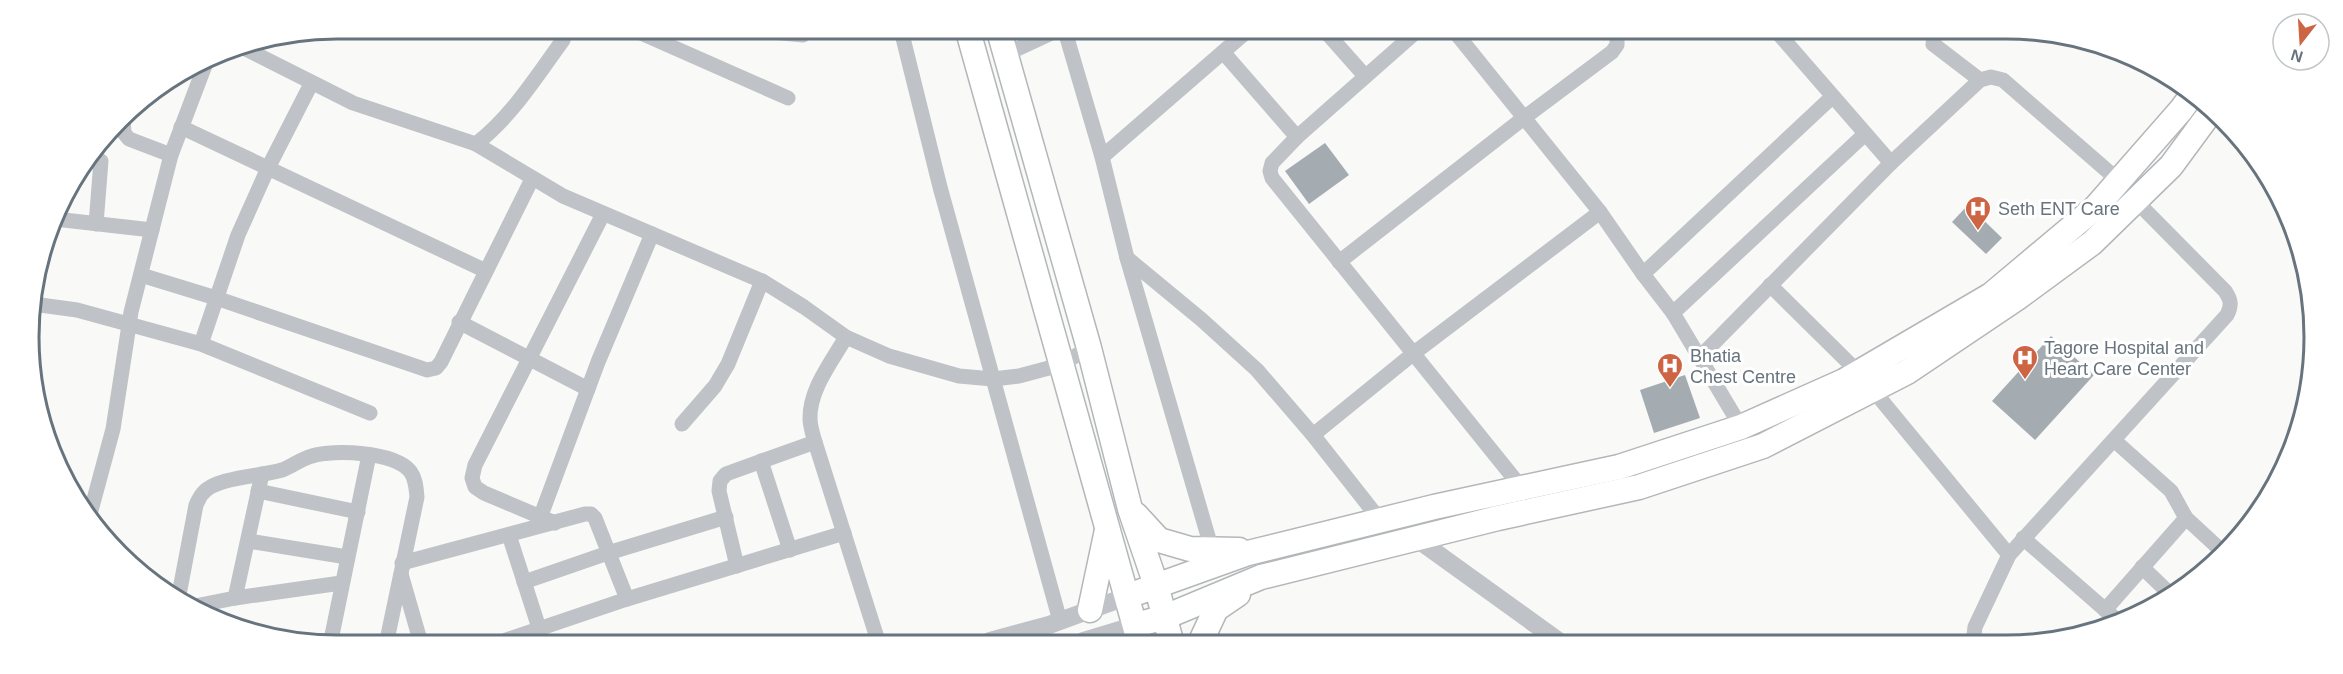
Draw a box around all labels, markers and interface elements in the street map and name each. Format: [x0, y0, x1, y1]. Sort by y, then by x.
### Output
north arrow [2271, 12, 2331, 72]
text: N [2289, 46, 2305, 66]
hospital icon: Seth ENT Care [1963, 194, 1993, 232]
place label: Seth ENT Care [1998, 199, 2120, 219]
place label: Tagore Hospital and Heart Care Center [2044, 338, 2204, 379]
hospital icon: Tagore Hospital and Heart Care Center [2010, 343, 2040, 381]
place label: Bhatia Chest Centre [1690, 346, 1796, 387]
hospital icon: Bhatia Chest Centre [1655, 351, 1685, 389]

